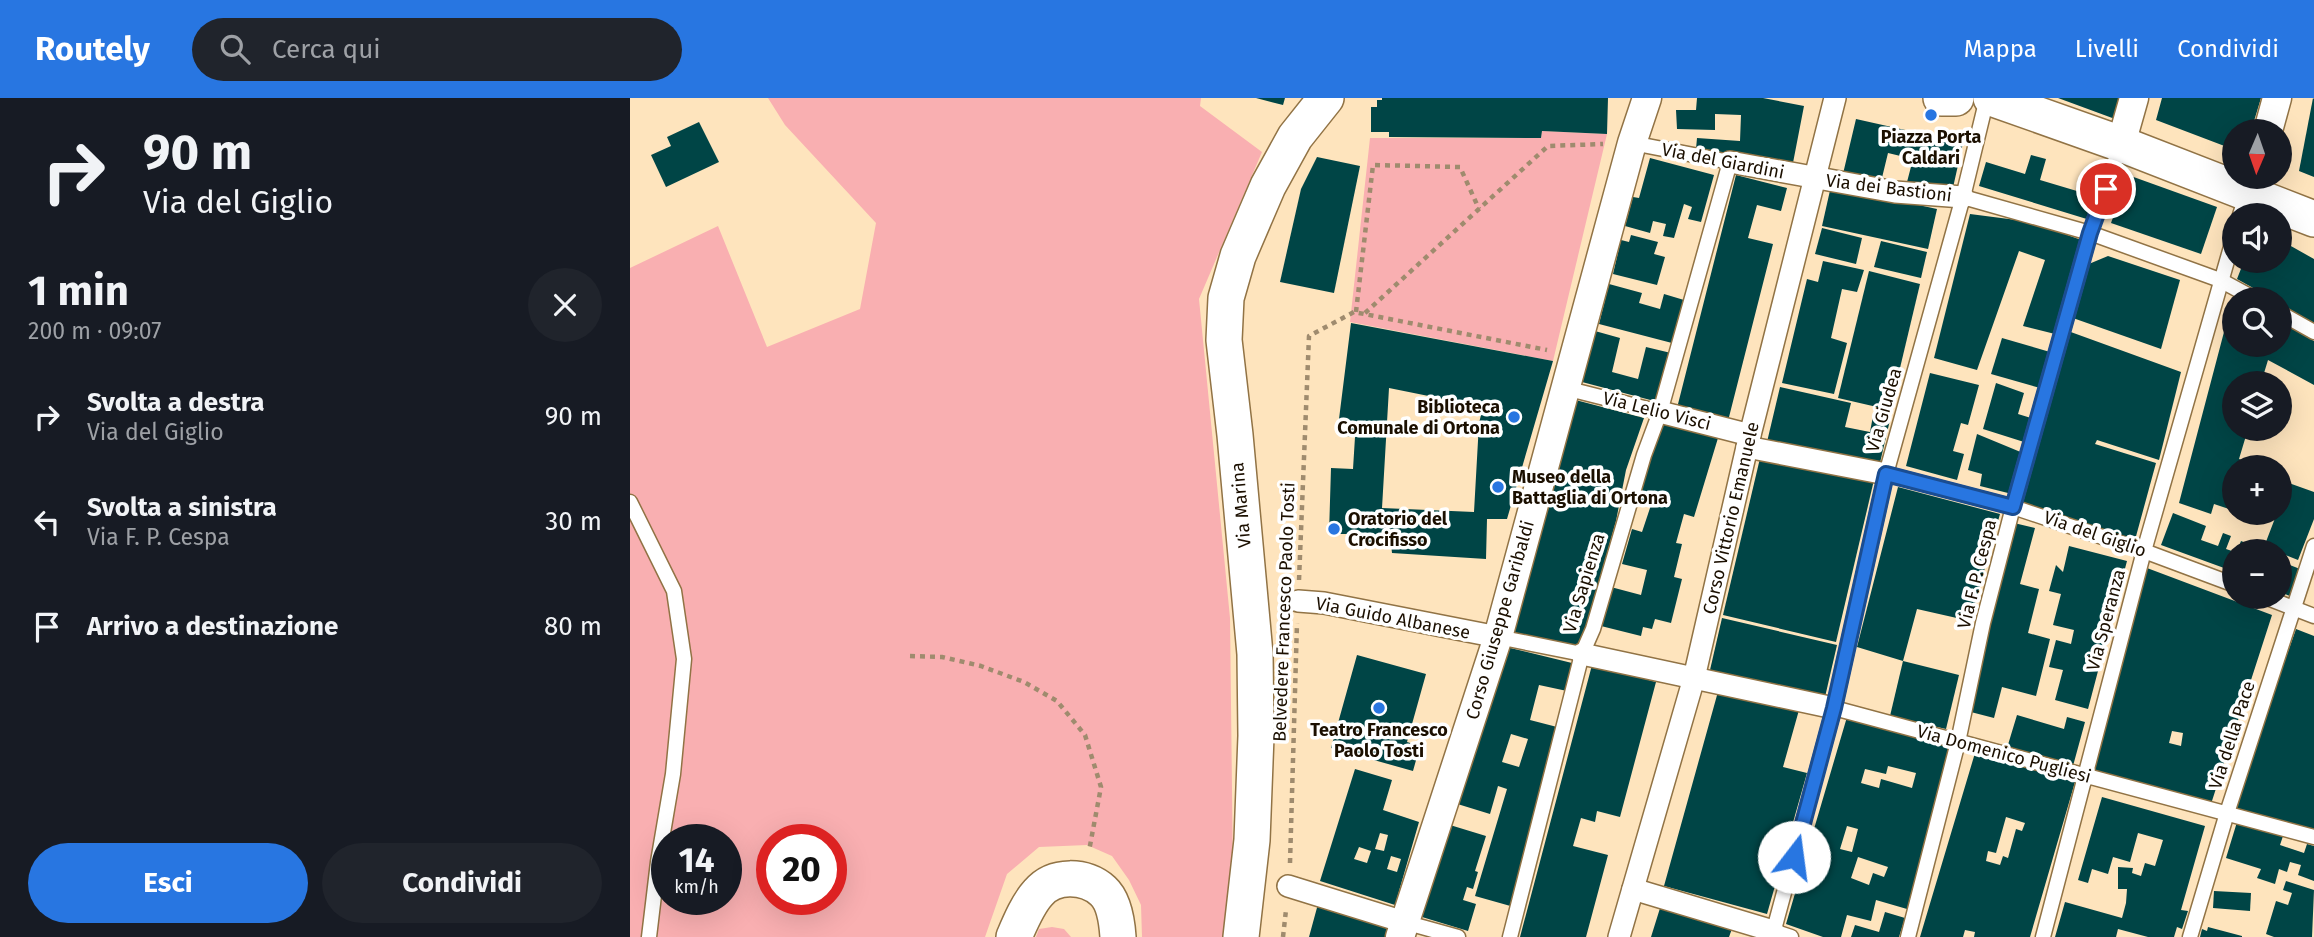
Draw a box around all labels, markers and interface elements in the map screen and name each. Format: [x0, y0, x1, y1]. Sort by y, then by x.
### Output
search box [192, 18, 682, 81]
text: Routely [35, 29, 150, 69]
icon: search [216, 30, 254, 68]
text: Cerca qui [272, 34, 381, 65]
text: Mappa [1964, 35, 2037, 63]
text: Livelli [2075, 35, 2139, 63]
text: Condividi [2177, 35, 2279, 63]
marker: Piazza Porta Caldari [1923, 107, 1939, 123]
north arrow [2222, 119, 2292, 189]
map controls [2222, 119, 2292, 609]
text: 90 m [143, 123, 252, 182]
icon: right [28, 126, 119, 217]
place label: Piazza Porta Caldari [1881, 126, 1981, 169]
street label: Via del Giardini [1660, 138, 1786, 184]
pin [2076, 159, 2136, 219]
street label: Via dei Bastioni [1825, 169, 1953, 207]
icon: arrive [2087, 170, 2125, 208]
text: Via del Giglio [143, 183, 333, 221]
button: sound [2222, 203, 2292, 273]
text: 1 min [28, 266, 129, 316]
button: close [528, 268, 602, 342]
button: search [2222, 287, 2292, 357]
text: 200 m · 09:07 [28, 317, 161, 345]
street label: Via Giudea [1861, 365, 1907, 455]
button: layers [2222, 371, 2292, 441]
text: Svolta a destra [87, 387, 265, 418]
street label: Via Lelio Visci [1601, 387, 1713, 435]
place label: Biblioteca Comunale di Ortona [1337, 396, 1500, 439]
icon: right [28, 398, 66, 436]
text: 90 m [545, 401, 602, 432]
marker: Biblioteca Comunale di Ortona [1506, 409, 1522, 425]
text: Via del Giglio [87, 418, 224, 446]
street label: Corso Vittorio Emanuele [1698, 420, 1764, 616]
button: + [2222, 455, 2292, 525]
street label: Via Marina [1226, 461, 1256, 549]
place label: Museo della Battaglia di Ortona [1512, 466, 1668, 509]
marker: Museo della Battaglia di Ortona [1490, 479, 1506, 495]
street label: Belvedere Francesco Paolo Tosti [1268, 482, 1300, 742]
text: Svolta a sinistra [87, 492, 277, 523]
icon: left [28, 503, 66, 541]
text: 30 m [545, 506, 602, 537]
street label: Via del Giglio [2041, 506, 2149, 562]
place label: Oratorio del Crocifisso [1348, 508, 1448, 551]
street label: Via F. P. Cespa [1953, 517, 2001, 631]
street label: Corso Giuseppe Garibaldi [1461, 518, 1539, 722]
marker: Oratorio del Crocifisso [1326, 521, 1342, 537]
text: Via F. P. Cespa [87, 523, 230, 551]
street label: Via Sapienza [1558, 531, 1610, 635]
button: − [2222, 539, 2292, 609]
street label: Via Speranza [2082, 567, 2130, 673]
street label: Via Guido Albanese [1314, 592, 1472, 644]
icon: arrive [28, 608, 66, 646]
text: Arrivo a destinazione [87, 611, 338, 642]
text: 80 m [544, 611, 602, 642]
street label: Via della Pace [2204, 678, 2260, 792]
marker: Teatro Francesco Paolo Tosti [1371, 700, 1387, 716]
place label: Teatro Francesco Paolo Tosti [1310, 719, 1448, 762]
street label: Via Domenico Pugliesi [1914, 720, 2094, 788]
position arrow [1757, 820, 1831, 894]
speed limit sign: 20 [756, 824, 847, 915]
text: 14 [678, 839, 715, 881]
button: Esci [28, 843, 308, 923]
button: Condividi [322, 843, 602, 923]
text: km/h [674, 876, 719, 898]

